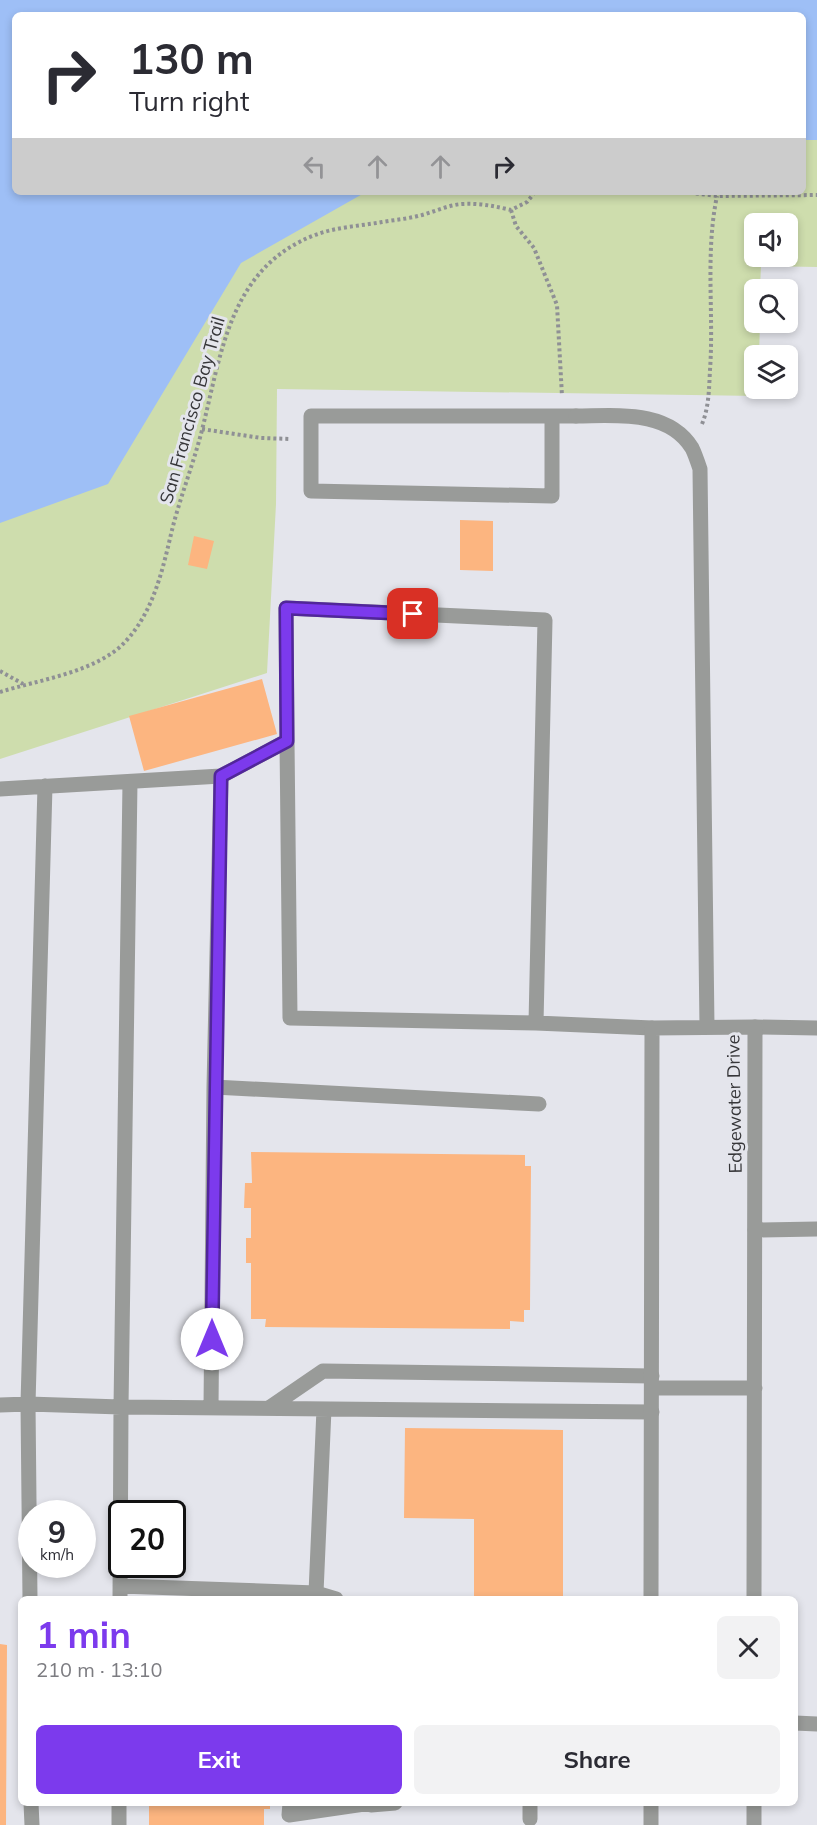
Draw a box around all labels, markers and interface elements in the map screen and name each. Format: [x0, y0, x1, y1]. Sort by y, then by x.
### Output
text: 130 m [129, 32, 254, 85]
icon: right [30, 36, 108, 114]
text: Turn right [129, 84, 249, 118]
icon: left [298, 150, 331, 183]
icon: ahead [361, 150, 394, 183]
icon: ahead [424, 150, 457, 183]
icon: right [487, 150, 520, 183]
map controls [744, 213, 798, 399]
button: sound [744, 213, 798, 267]
button: search [744, 279, 798, 333]
street label: San Francisco Bay Trail [154, 314, 230, 506]
button: layers [744, 345, 798, 399]
pin [387, 588, 438, 639]
icon: arrive [396, 597, 429, 630]
street label: Edgewater Drive [721, 1034, 747, 1174]
position arrow [180, 1307, 244, 1371]
speed limit sign: 20 [108, 1500, 186, 1578]
text: 9 [48, 1513, 66, 1551]
text: km/h [40, 1545, 74, 1564]
text: 1 min [36, 1612, 131, 1657]
button: close [717, 1616, 780, 1679]
text: 210 m · 13:10 [36, 1657, 162, 1682]
button: Exit [36, 1725, 402, 1794]
button: Share [414, 1725, 780, 1794]

